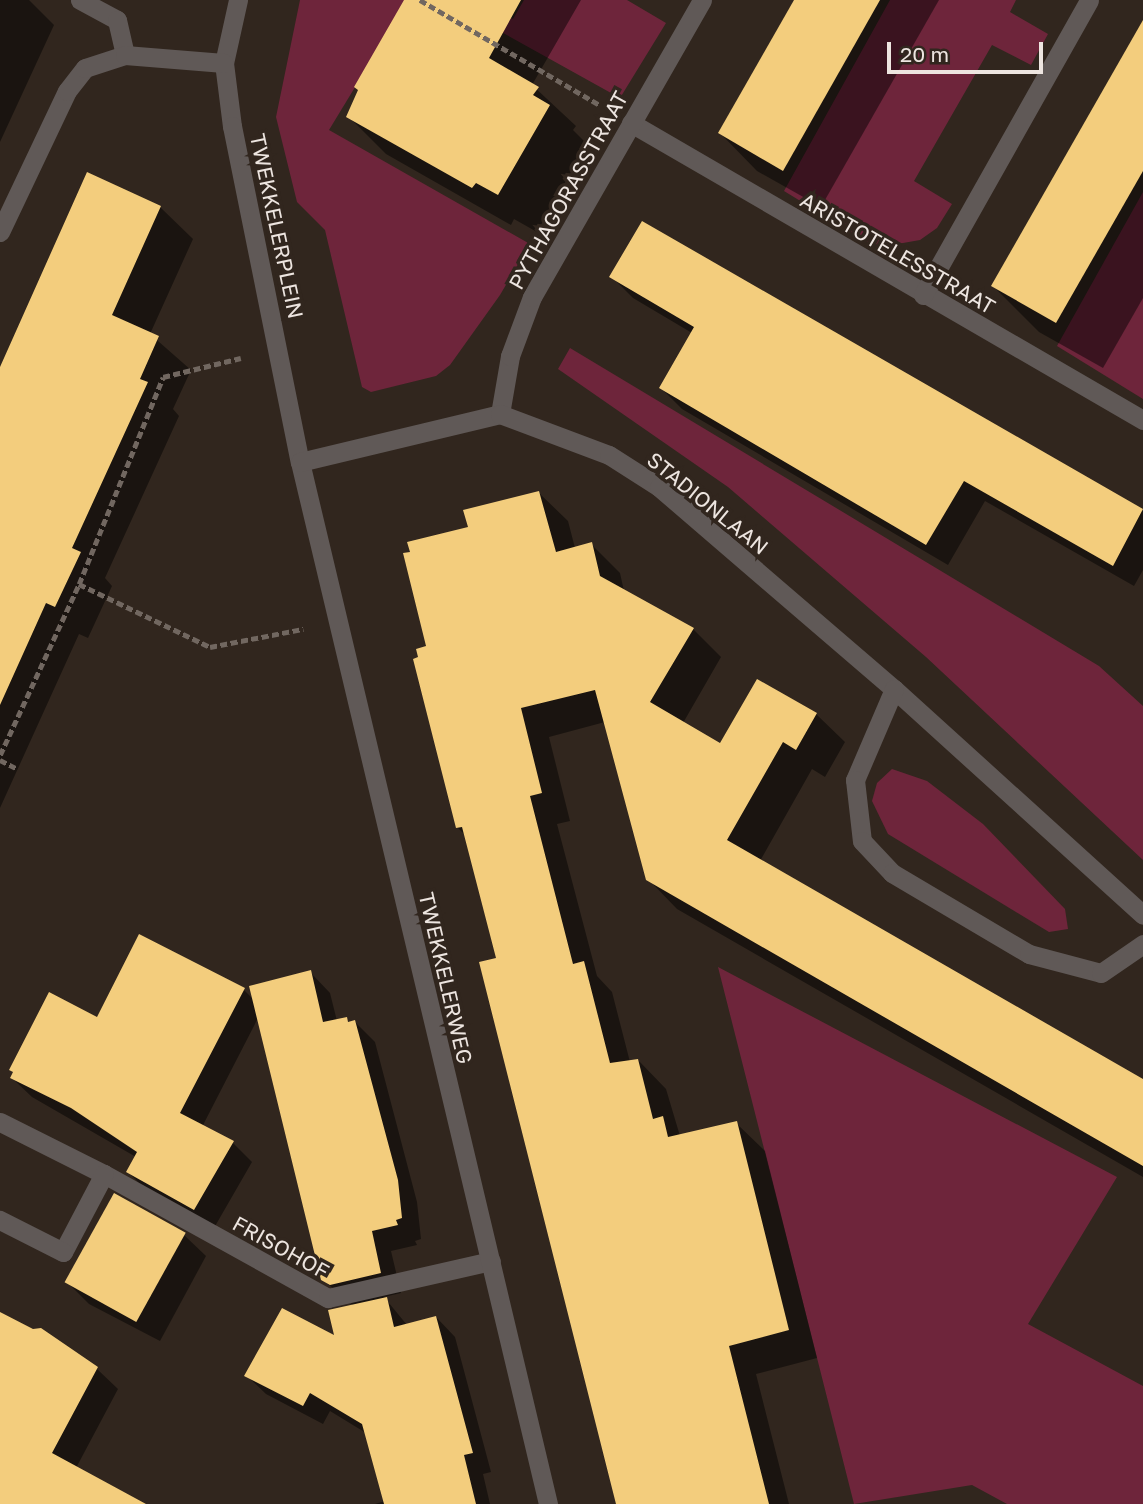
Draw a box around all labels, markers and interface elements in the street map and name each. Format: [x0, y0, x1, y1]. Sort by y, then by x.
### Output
scale bar [891, 28, 1047, 72]
text: 20 m [900, 41, 949, 67]
street label: PYTHAGORASSTRAAT [503, 87, 633, 293]
street label: TWEKKELERPLEIN [245, 131, 309, 321]
street label: ARISTOTELESSTRAAT [796, 187, 1000, 319]
street label: STADIONLAAN [642, 446, 774, 560]
street label: TWEKKELERWEG [414, 890, 478, 1066]
street label: FRISOHOF [228, 1210, 334, 1284]

